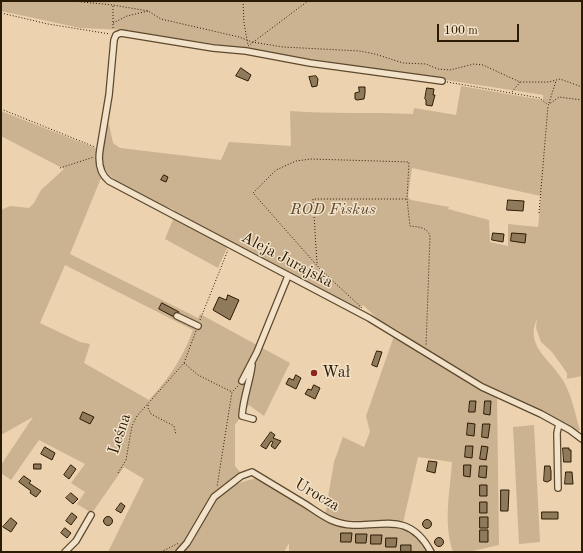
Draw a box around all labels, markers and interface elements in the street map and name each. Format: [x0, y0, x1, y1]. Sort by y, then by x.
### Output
scale bar [439, 16, 521, 42]
text: 100 m [444, 25, 478, 37]
park label: ROD Fiskus [290, 200, 376, 220]
street label: Aleja Jurajska [238, 228, 336, 292]
place label: Wał [322, 363, 350, 383]
marker: Wał [309, 368, 319, 378]
street label: Leśna [104, 411, 136, 457]
street label: Urocza [291, 474, 343, 516]

